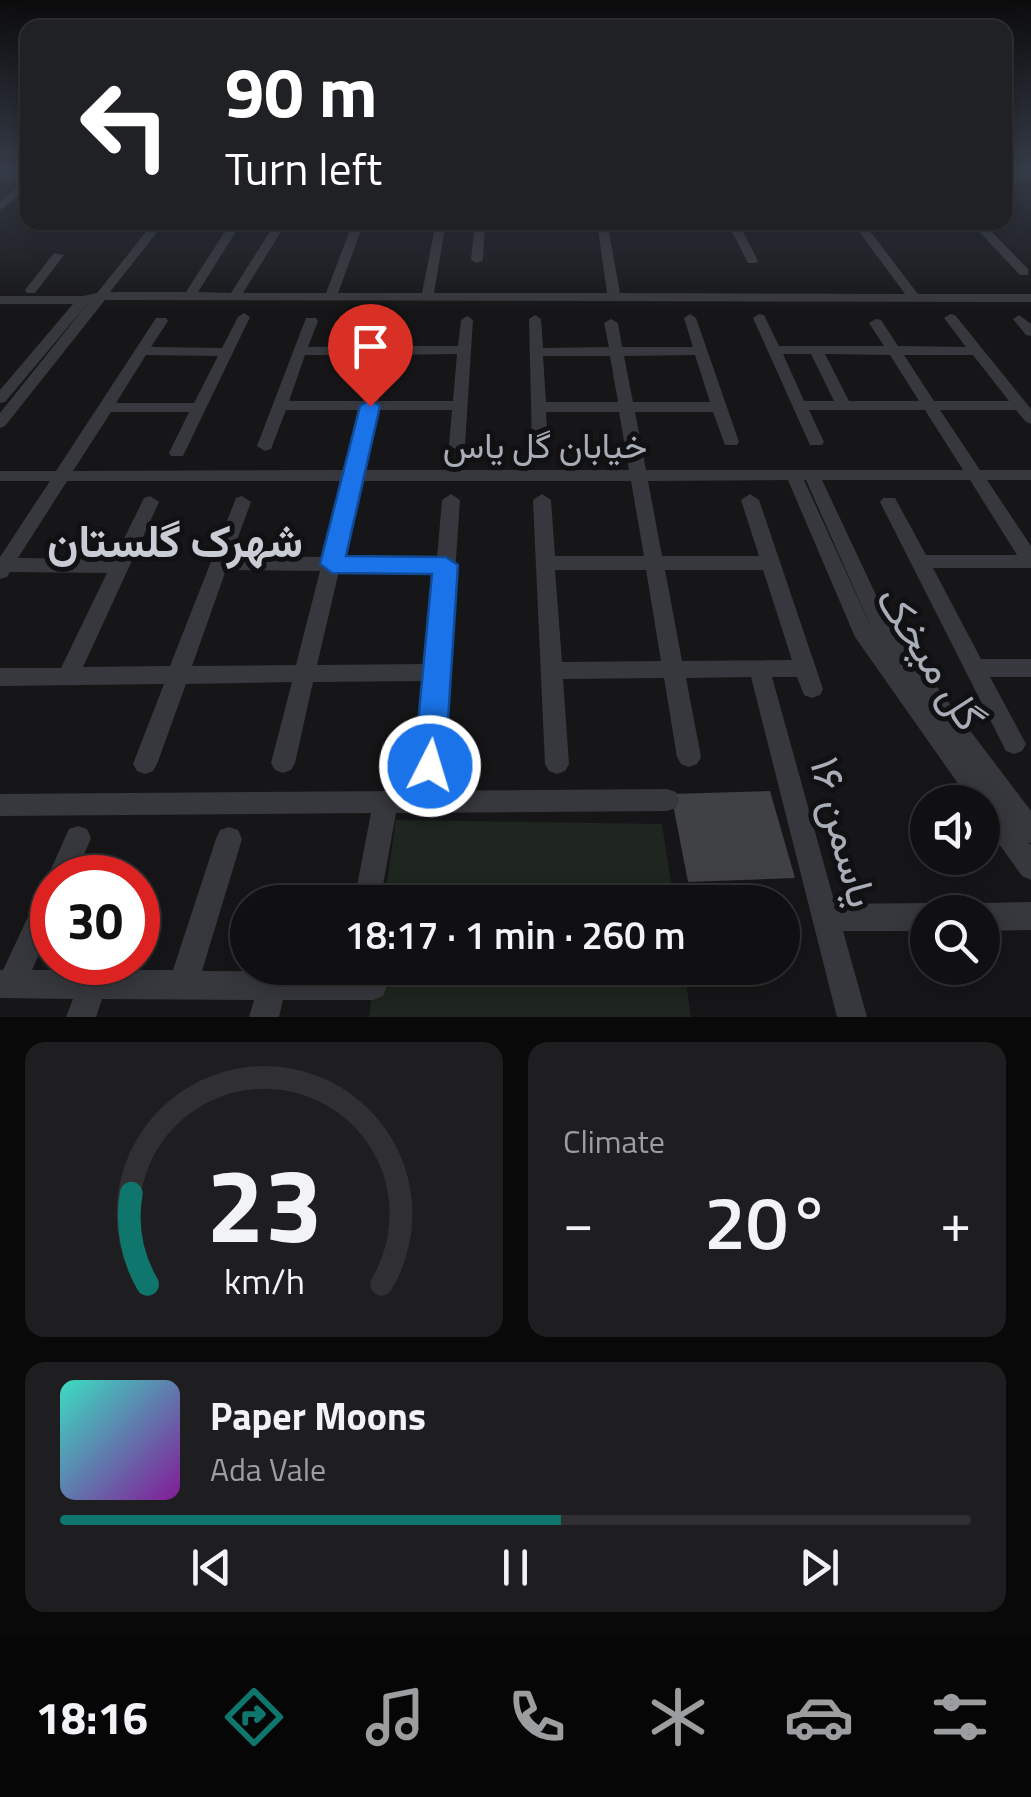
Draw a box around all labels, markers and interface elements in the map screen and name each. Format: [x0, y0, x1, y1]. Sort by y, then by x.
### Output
text: 90 m [225, 38, 378, 144]
icon: left [60, 60, 190, 190]
text: Turn left [225, 134, 382, 202]
pin [328, 304, 413, 407]
icon: arrive [343, 319, 398, 374]
street label: خیابان گل یاس [443, 418, 647, 472]
district label: شهرک گلستان [47, 506, 303, 574]
street label: گل میخک [861, 572, 1003, 743]
position arrow [378, 714, 482, 818]
street label: یاسمن ۱۶ [794, 749, 896, 914]
map controls [910, 785, 1000, 985]
button: sound [910, 785, 1000, 875]
speed limit sign: 30 [30, 855, 160, 985]
button: search [910, 895, 1000, 985]
text: 18:17 · 1 min · 260 m [344, 906, 686, 964]
text: Climate [563, 1117, 665, 1165]
text: 23 [206, 1124, 322, 1282]
text: 20° [704, 1164, 830, 1278]
text: − [563, 1180, 594, 1263]
text: + [940, 1180, 971, 1263]
text: km/h [224, 1253, 304, 1308]
text: Paper Moons [210, 1387, 426, 1445]
text: Ada Vale [210, 1445, 326, 1493]
icon: previous [184, 1540, 239, 1595]
icon: pause [488, 1540, 543, 1595]
icon: next [792, 1540, 847, 1595]
icon: directions [219, 1682, 289, 1752]
icon: music [360, 1682, 430, 1752]
icon: phone [502, 1682, 572, 1752]
icon: climate [643, 1682, 713, 1752]
icon: car [784, 1682, 854, 1752]
icon: filters [925, 1682, 995, 1752]
text: 18:16 [36, 1683, 148, 1751]

